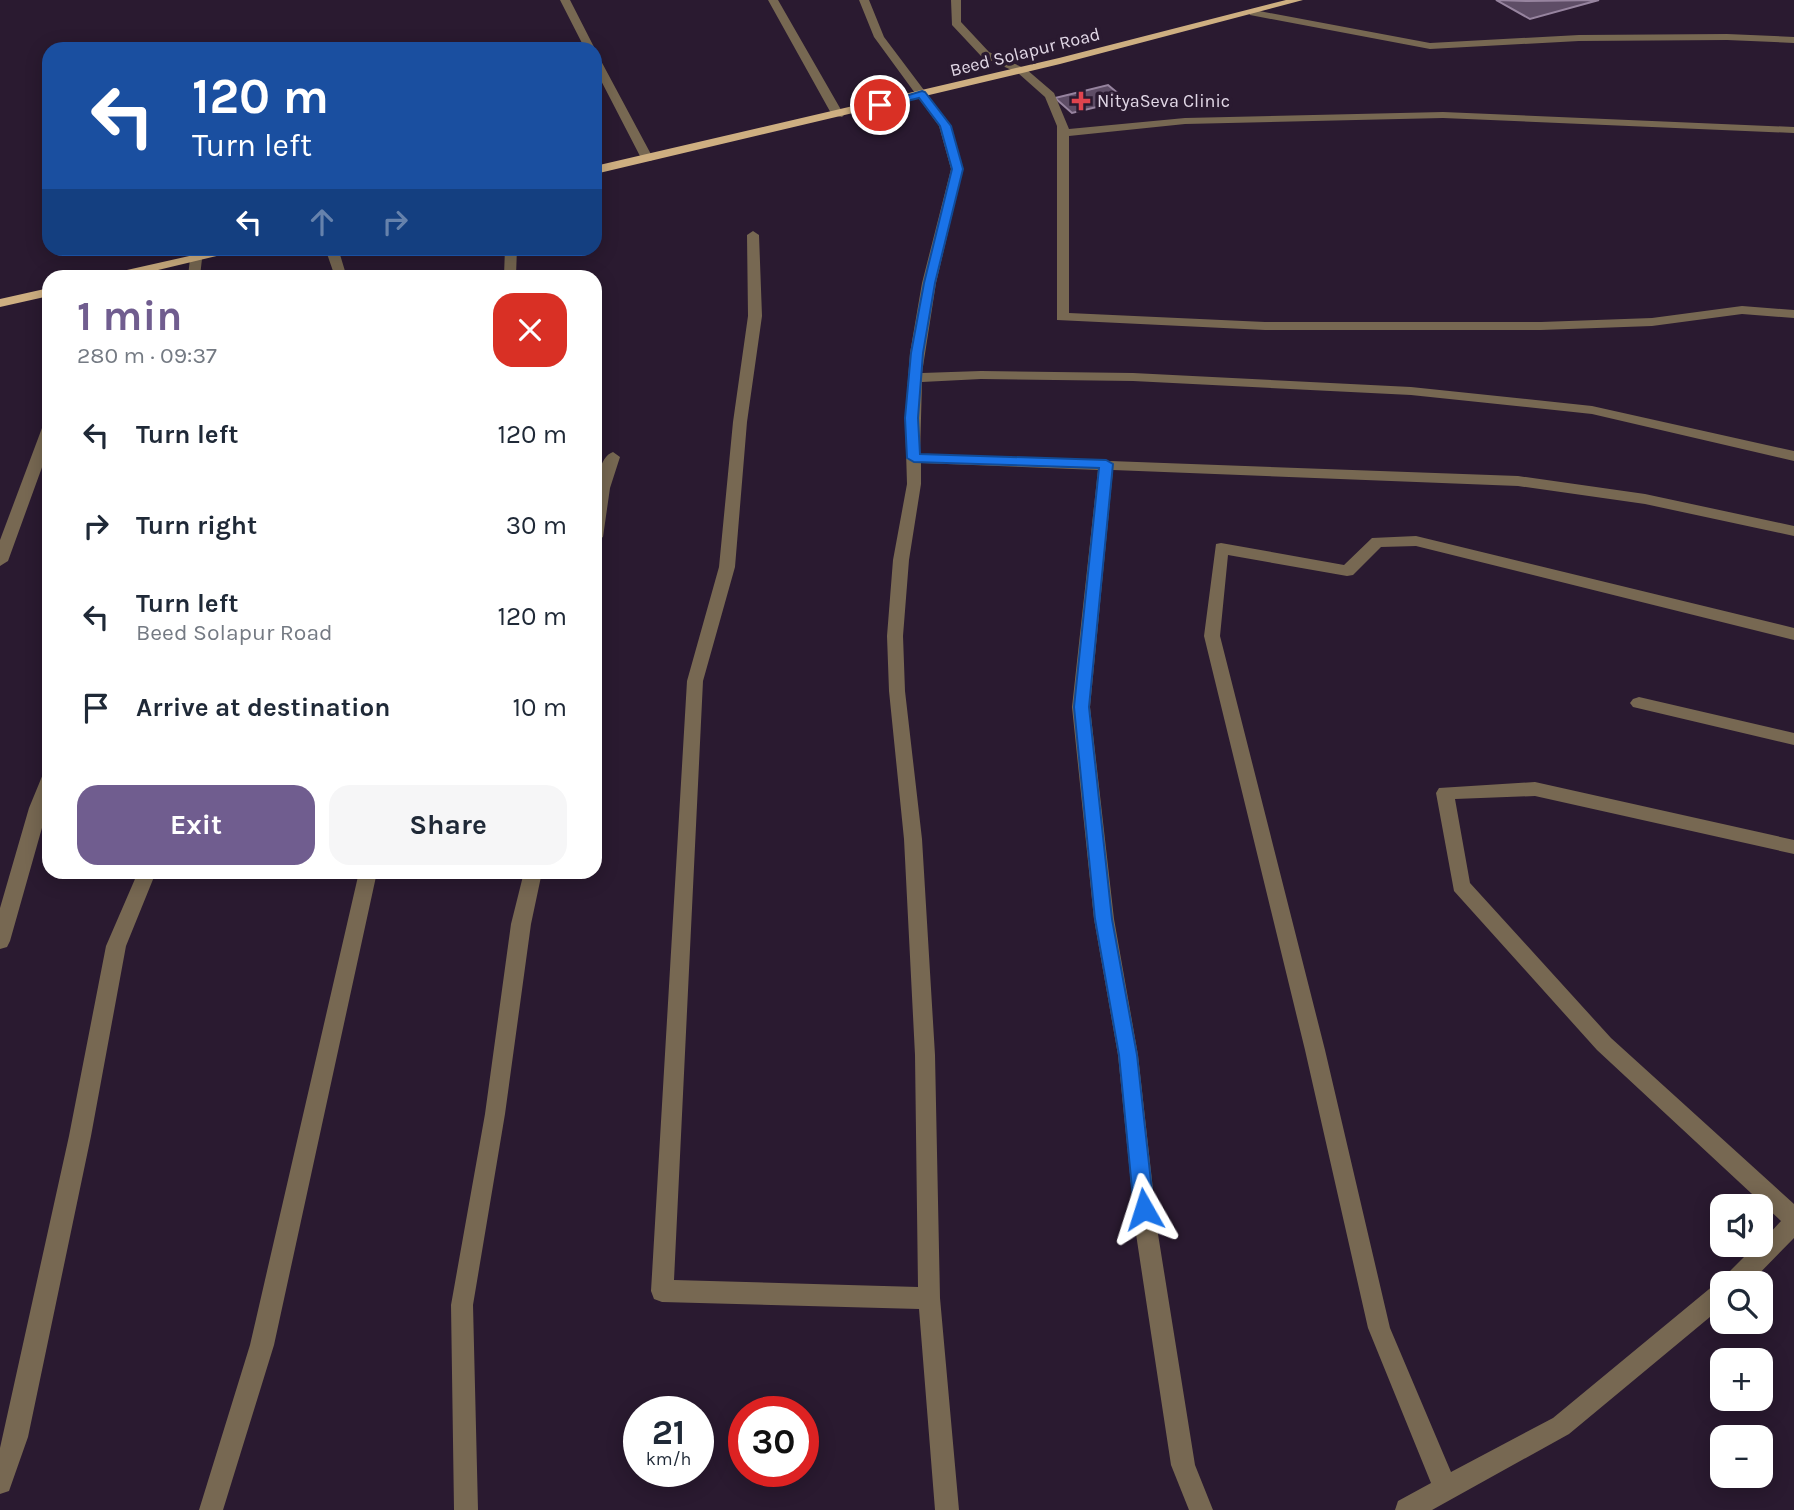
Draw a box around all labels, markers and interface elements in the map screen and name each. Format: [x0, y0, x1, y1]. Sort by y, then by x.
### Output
street label: Beed Solapur Road [948, 23, 1102, 81]
text: 120 m [192, 68, 329, 125]
icon: left [77, 70, 168, 161]
pin [850, 75, 910, 135]
icon: arrive [861, 86, 899, 124]
place label: NityaSeva Clinic [1097, 90, 1230, 112]
marker: NityaSeva Clinic [1071, 91, 1091, 111]
text: Turn left [192, 127, 312, 164]
icon: left [230, 203, 268, 241]
icon: ahead [303, 203, 341, 241]
icon: right [376, 203, 414, 241]
text: 1 min [77, 291, 182, 341]
button: close [493, 293, 567, 367]
text: 280 m · 09:37 [77, 342, 217, 369]
icon: left [77, 416, 115, 454]
text: Turn left [136, 419, 238, 450]
text: 120 m [497, 419, 567, 450]
icon: right [77, 507, 115, 545]
text: Turn right [136, 510, 257, 541]
text: 30 m [506, 510, 567, 541]
text: Turn left [136, 588, 238, 619]
icon: left [77, 598, 115, 636]
text: 120 m [497, 601, 567, 632]
text: Beed Solapur Road [136, 619, 333, 646]
icon: arrive [77, 689, 115, 727]
text: Arrive at destination [136, 692, 390, 723]
text: 10 m [512, 692, 567, 723]
button: Exit [77, 785, 315, 865]
button: Share [329, 785, 567, 865]
position arrow [1107, 1172, 1181, 1246]
map controls [1710, 1194, 1773, 1488]
button: sound [1710, 1194, 1773, 1257]
button: search [1710, 1271, 1773, 1334]
button: + [1710, 1348, 1773, 1411]
speed limit sign: 30 [728, 1396, 819, 1487]
text: 21 [652, 1412, 685, 1453]
button: − [1710, 1425, 1773, 1488]
text: km/h [646, 1448, 691, 1470]

